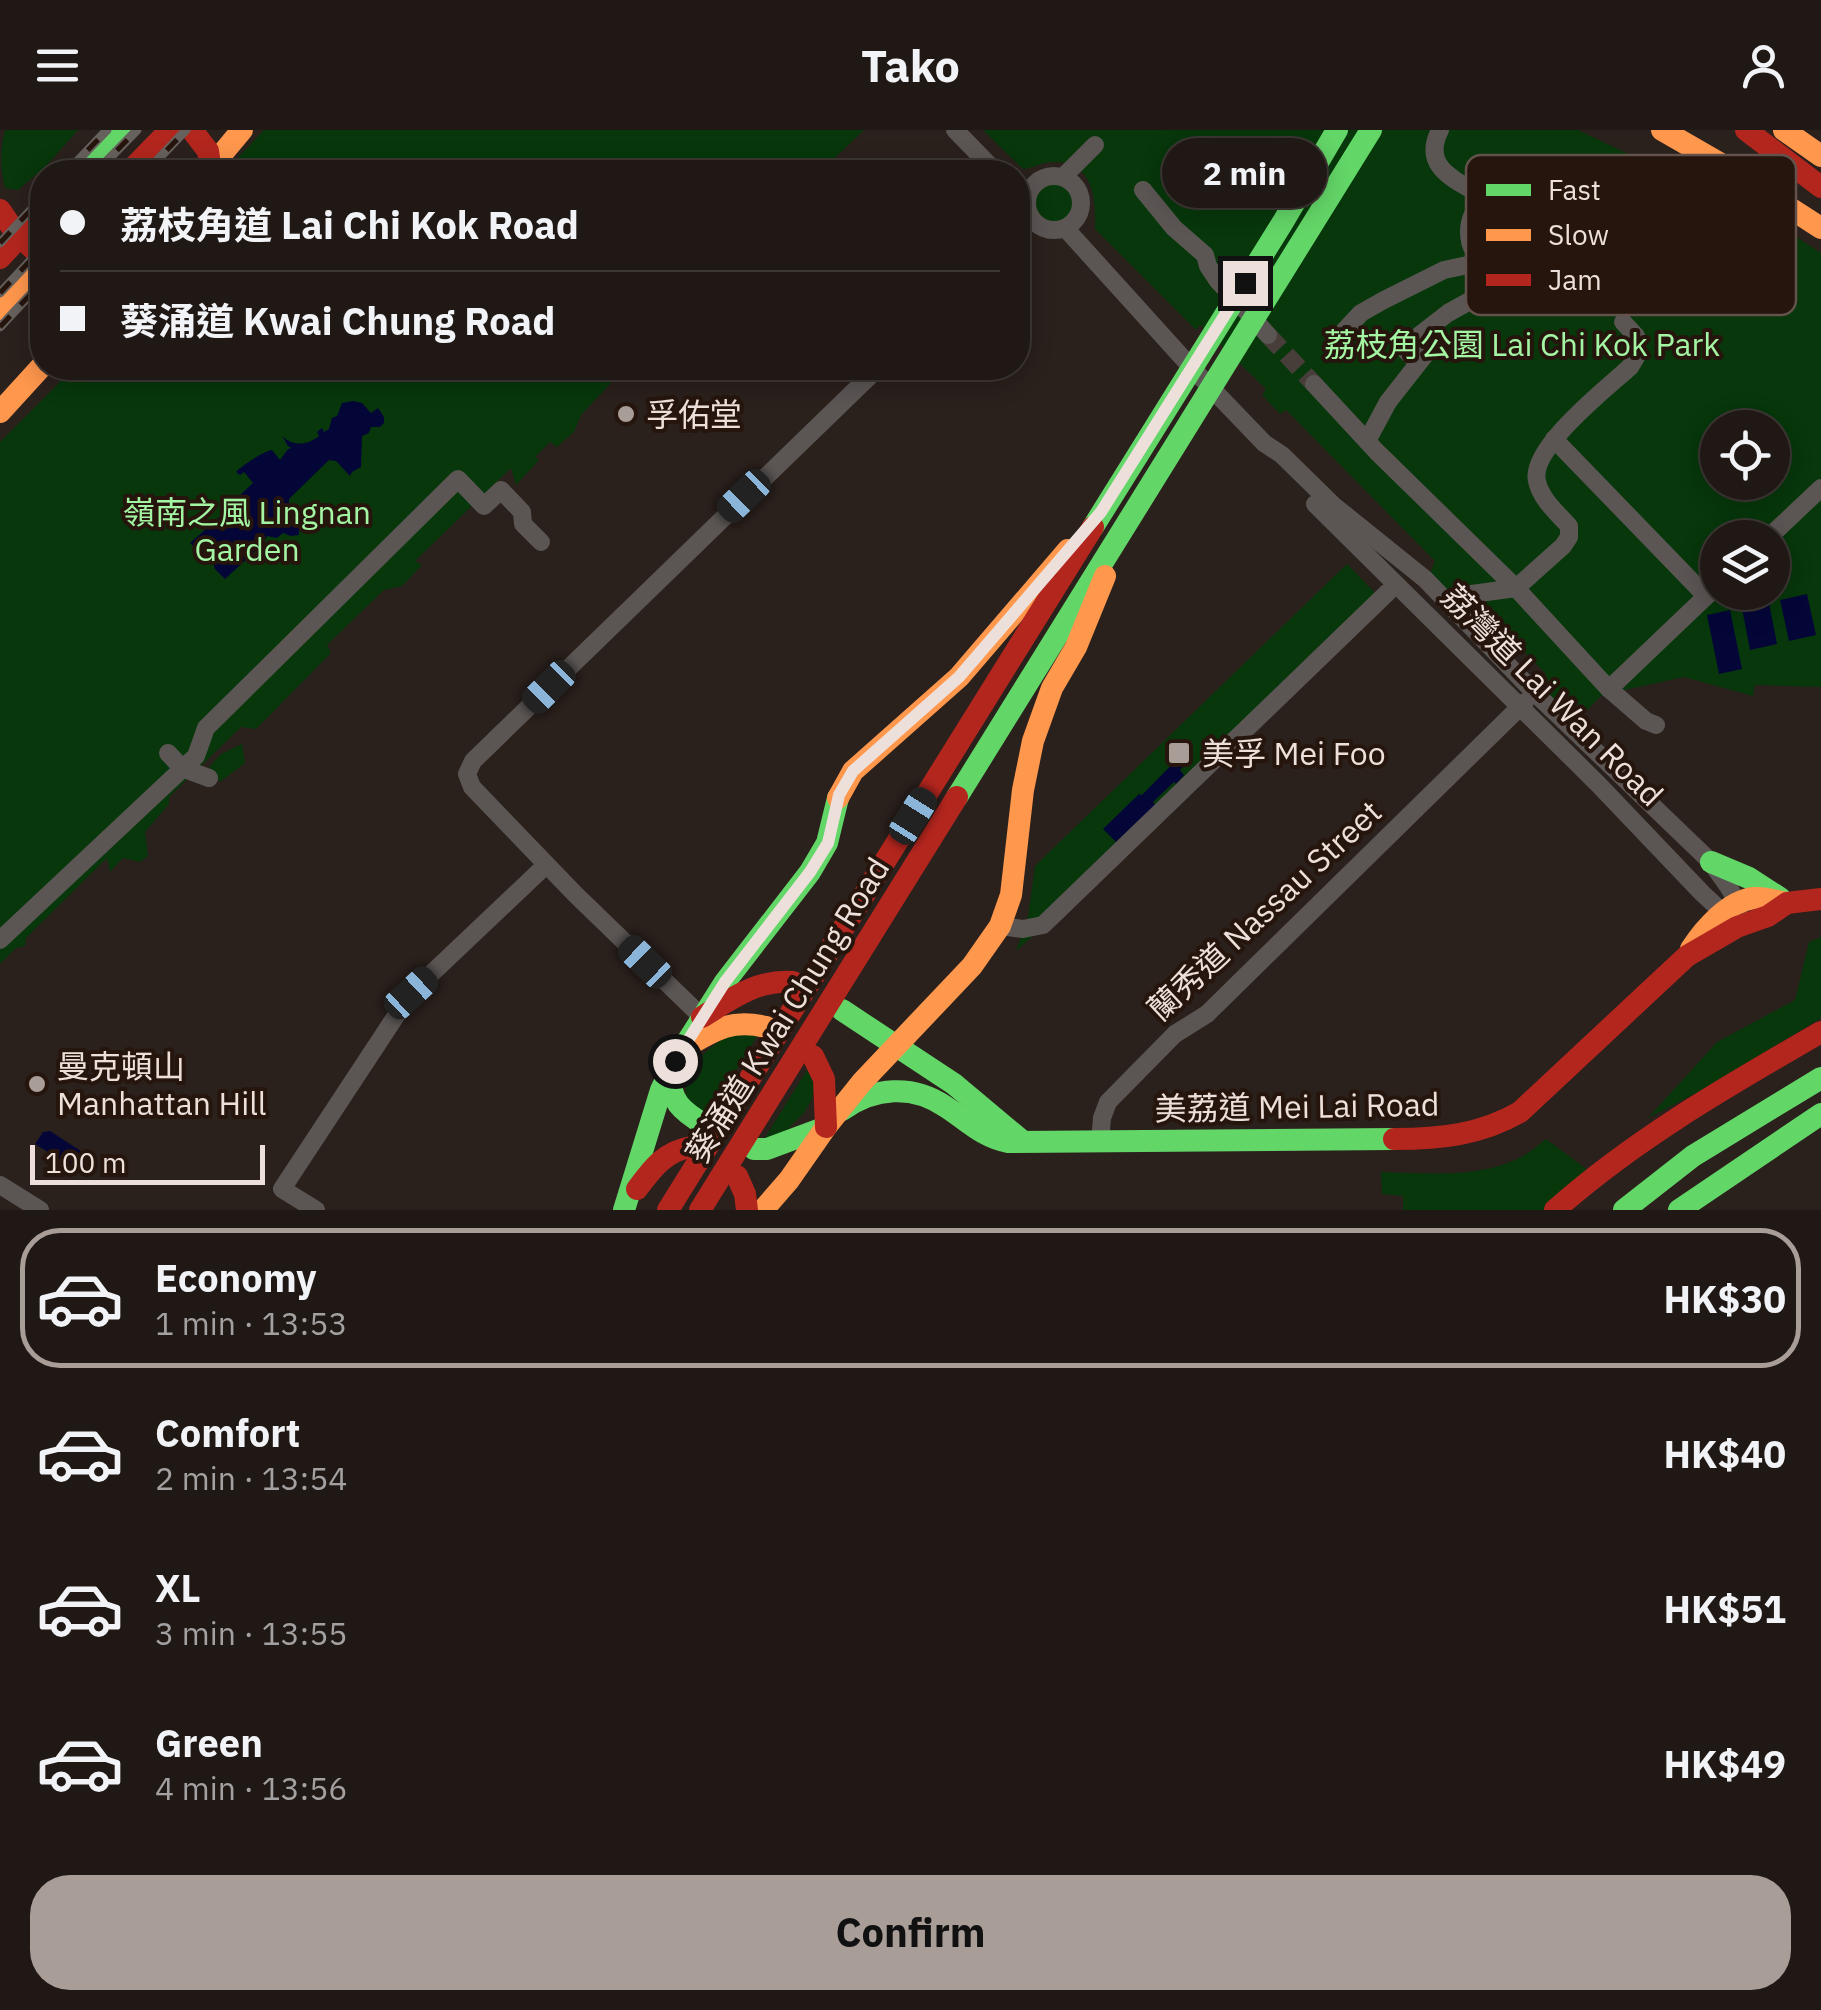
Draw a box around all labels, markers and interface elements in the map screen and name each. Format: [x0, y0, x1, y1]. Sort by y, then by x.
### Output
text: Tako [861, 36, 960, 94]
icon: menu [30, 38, 85, 93]
icon: person [1736, 38, 1791, 93]
callout: 2 min [1162, 138, 1328, 208]
text: 2 min [1203, 152, 1286, 194]
legend [1466, 155, 1796, 315]
text: Fast [1548, 171, 1601, 208]
text: 荔枝角道 Lai Chi Kok Road [120, 200, 579, 249]
text: Slow [1548, 216, 1609, 253]
route end [1223, 261, 1268, 306]
text: Jam [1548, 261, 1602, 298]
text: 葵涌道 Kwai Chung Road [120, 296, 555, 345]
park label: 荔枝角公園 Lai Chi Kok Park [1324, 323, 1720, 365]
place label: 孚佑堂 [646, 393, 742, 435]
marker: 孚佑堂 [615, 403, 637, 425]
map controls [1700, 410, 1790, 610]
button: locate [1700, 410, 1790, 500]
car [712, 464, 776, 528]
park label: 嶺南之風 Lingnan Garden [123, 491, 371, 570]
button: layers [1700, 520, 1790, 610]
street label: 荔灣道 Lai Wan Road [1433, 575, 1673, 815]
car [517, 655, 581, 719]
place label: 美孚 Mei Foo [1202, 732, 1386, 774]
marker: 美孚 Mei Foo [1166, 740, 1192, 766]
car [884, 783, 942, 849]
street label: 蘭秀道 Nassau Street [1138, 791, 1390, 1029]
street label: 葵涌道 Kwai Chung Road [676, 849, 898, 1171]
car [613, 930, 677, 994]
car [379, 962, 443, 1024]
route start [653, 1039, 698, 1084]
place label: 曼克頓山 Manhattan Hill [57, 1045, 266, 1124]
marker: 曼克頓山 Manhattan Hill [26, 1073, 48, 1095]
street label: 美荔道 Mei Lai Road [1154, 1083, 1440, 1129]
scale bar [30, 1140, 265, 1184]
text: 100 m [45, 1144, 126, 1181]
icon: car [35, 1253, 125, 1343]
text: Economy [155, 1253, 317, 1302]
text: HK$30 [1664, 1274, 1786, 1323]
text: 1 min · 13:53 [155, 1302, 348, 1344]
icon: car [35, 1408, 125, 1498]
text: Comfort [155, 1408, 300, 1457]
text: HK$40 [1664, 1429, 1786, 1478]
text: 2 min · 13:54 [155, 1457, 348, 1499]
icon: car [35, 1563, 125, 1653]
text: XL [155, 1563, 201, 1612]
text: HK$51 [1664, 1584, 1786, 1633]
text: 3 min · 13:55 [155, 1612, 348, 1654]
icon: car [35, 1718, 125, 1808]
text: Green [155, 1718, 263, 1767]
text: HK$49 [1664, 1739, 1786, 1788]
text: 4 min · 13:56 [155, 1767, 348, 1809]
button: Confirm [30, 1875, 1791, 1990]

